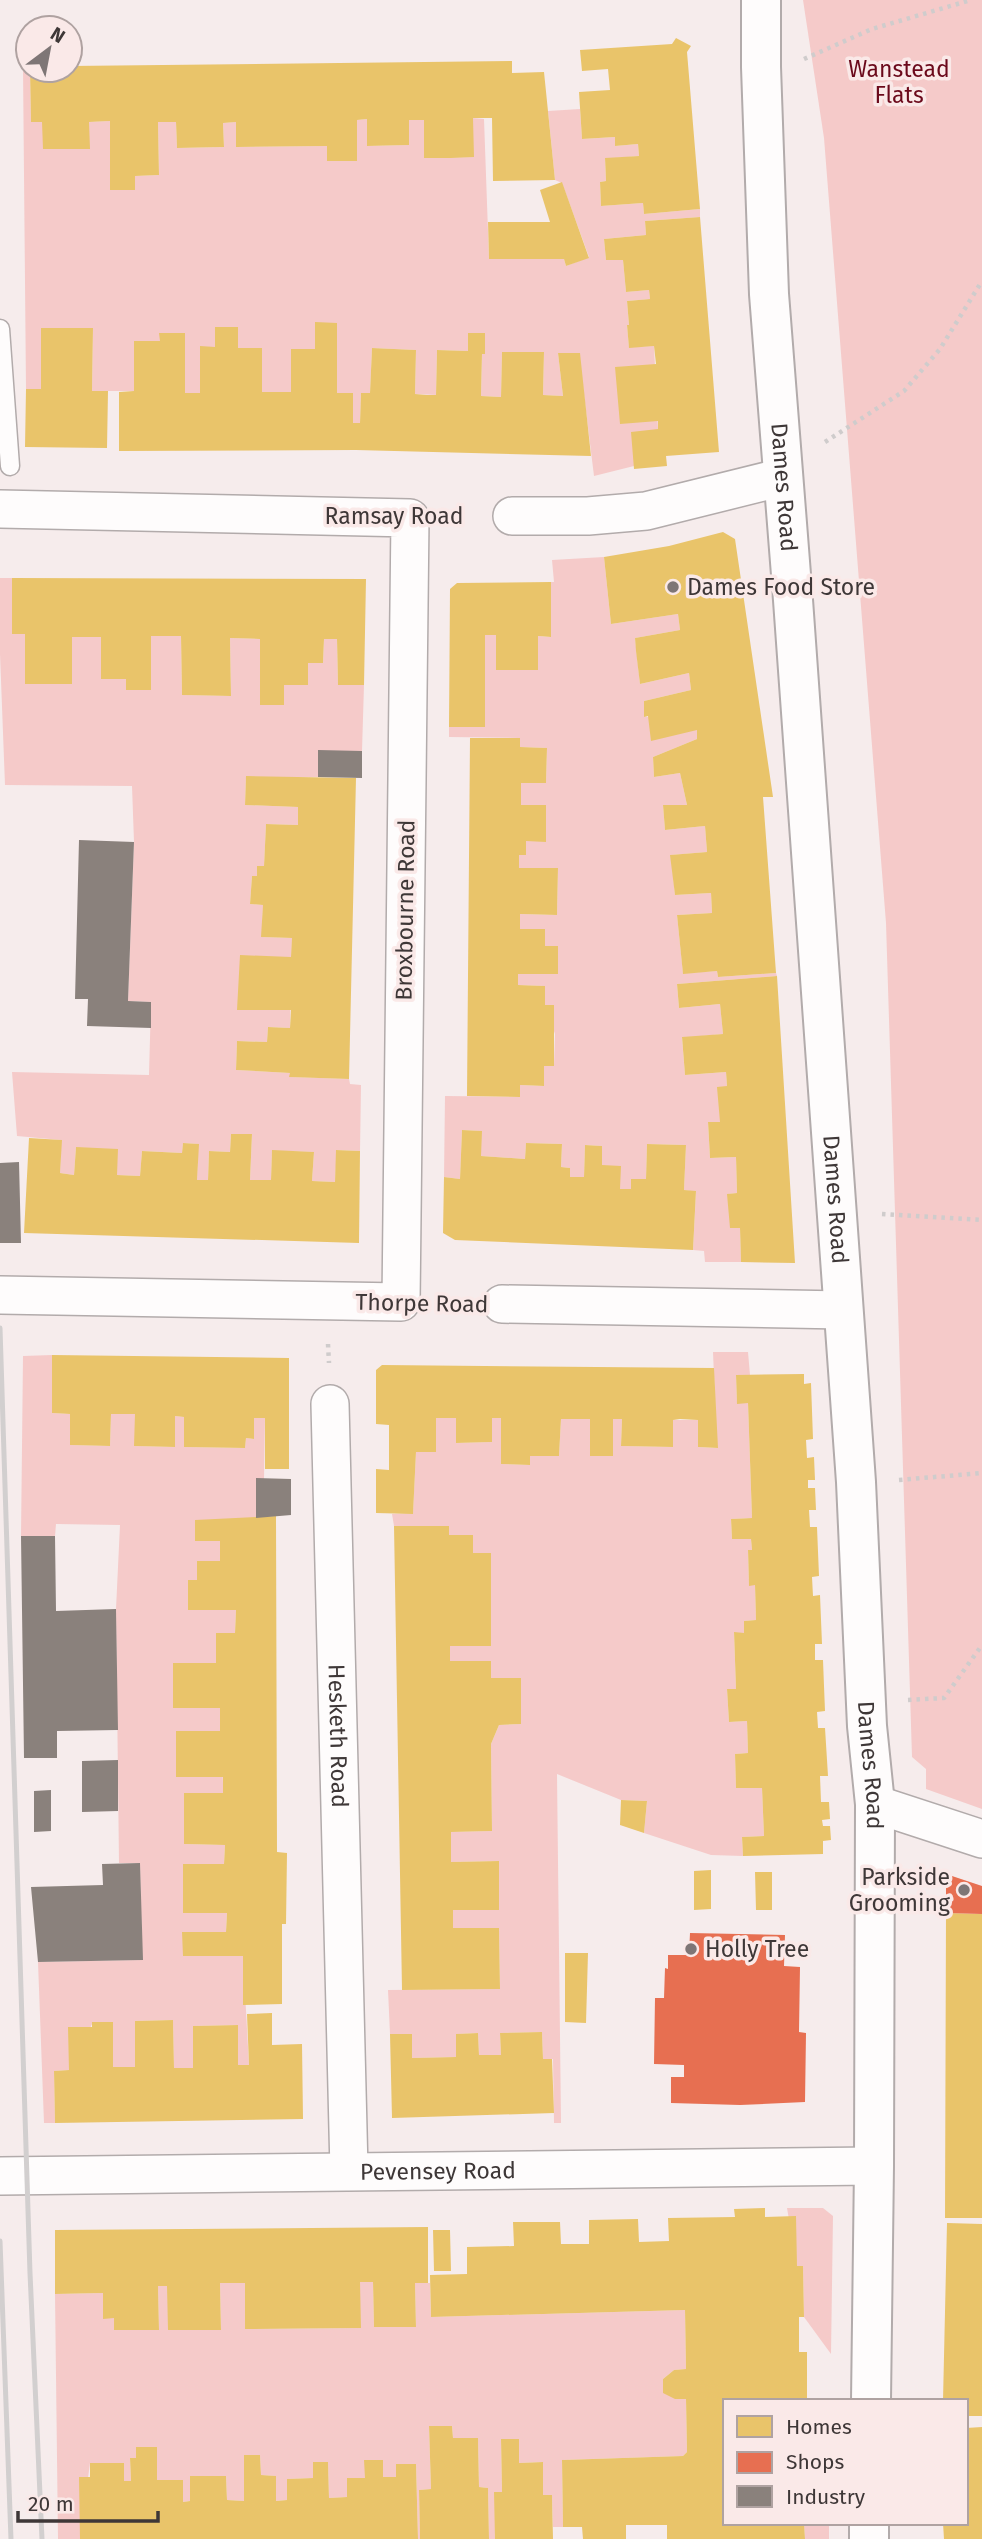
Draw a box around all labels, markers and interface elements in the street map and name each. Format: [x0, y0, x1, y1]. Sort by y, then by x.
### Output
north arrow [14, 14, 84, 84]
text: N [46, 22, 69, 48]
park label: Wanstead Flats [848, 55, 950, 109]
street label: Dames Road [765, 422, 803, 553]
street label: Ramsay Road [324, 502, 464, 530]
place label: Dames Food Store [687, 573, 875, 601]
marker: Dames Food Store [665, 579, 681, 595]
street label: Broxbourne Road [389, 819, 421, 1001]
street label: Dames Road [817, 1134, 854, 1265]
street label: Thorpe Road [355, 1288, 489, 1318]
street label: Hesketh Road [322, 1664, 354, 1808]
street label: Dames Road [852, 1700, 889, 1830]
place label: Parkside Grooming [849, 1863, 950, 1917]
marker: Parkside Grooming [956, 1882, 972, 1898]
place label: Holly Tree [705, 1935, 809, 1963]
marker: Holly Tree [683, 1941, 699, 1957]
street label: Pevensey Road [360, 2156, 516, 2186]
legend [723, 2399, 968, 2525]
text: Homes [786, 2414, 852, 2440]
text: Shops [786, 2449, 844, 2475]
scale bar [18, 2480, 158, 2524]
text: Industry [786, 2484, 866, 2510]
text: 20 m [28, 2491, 74, 2517]

